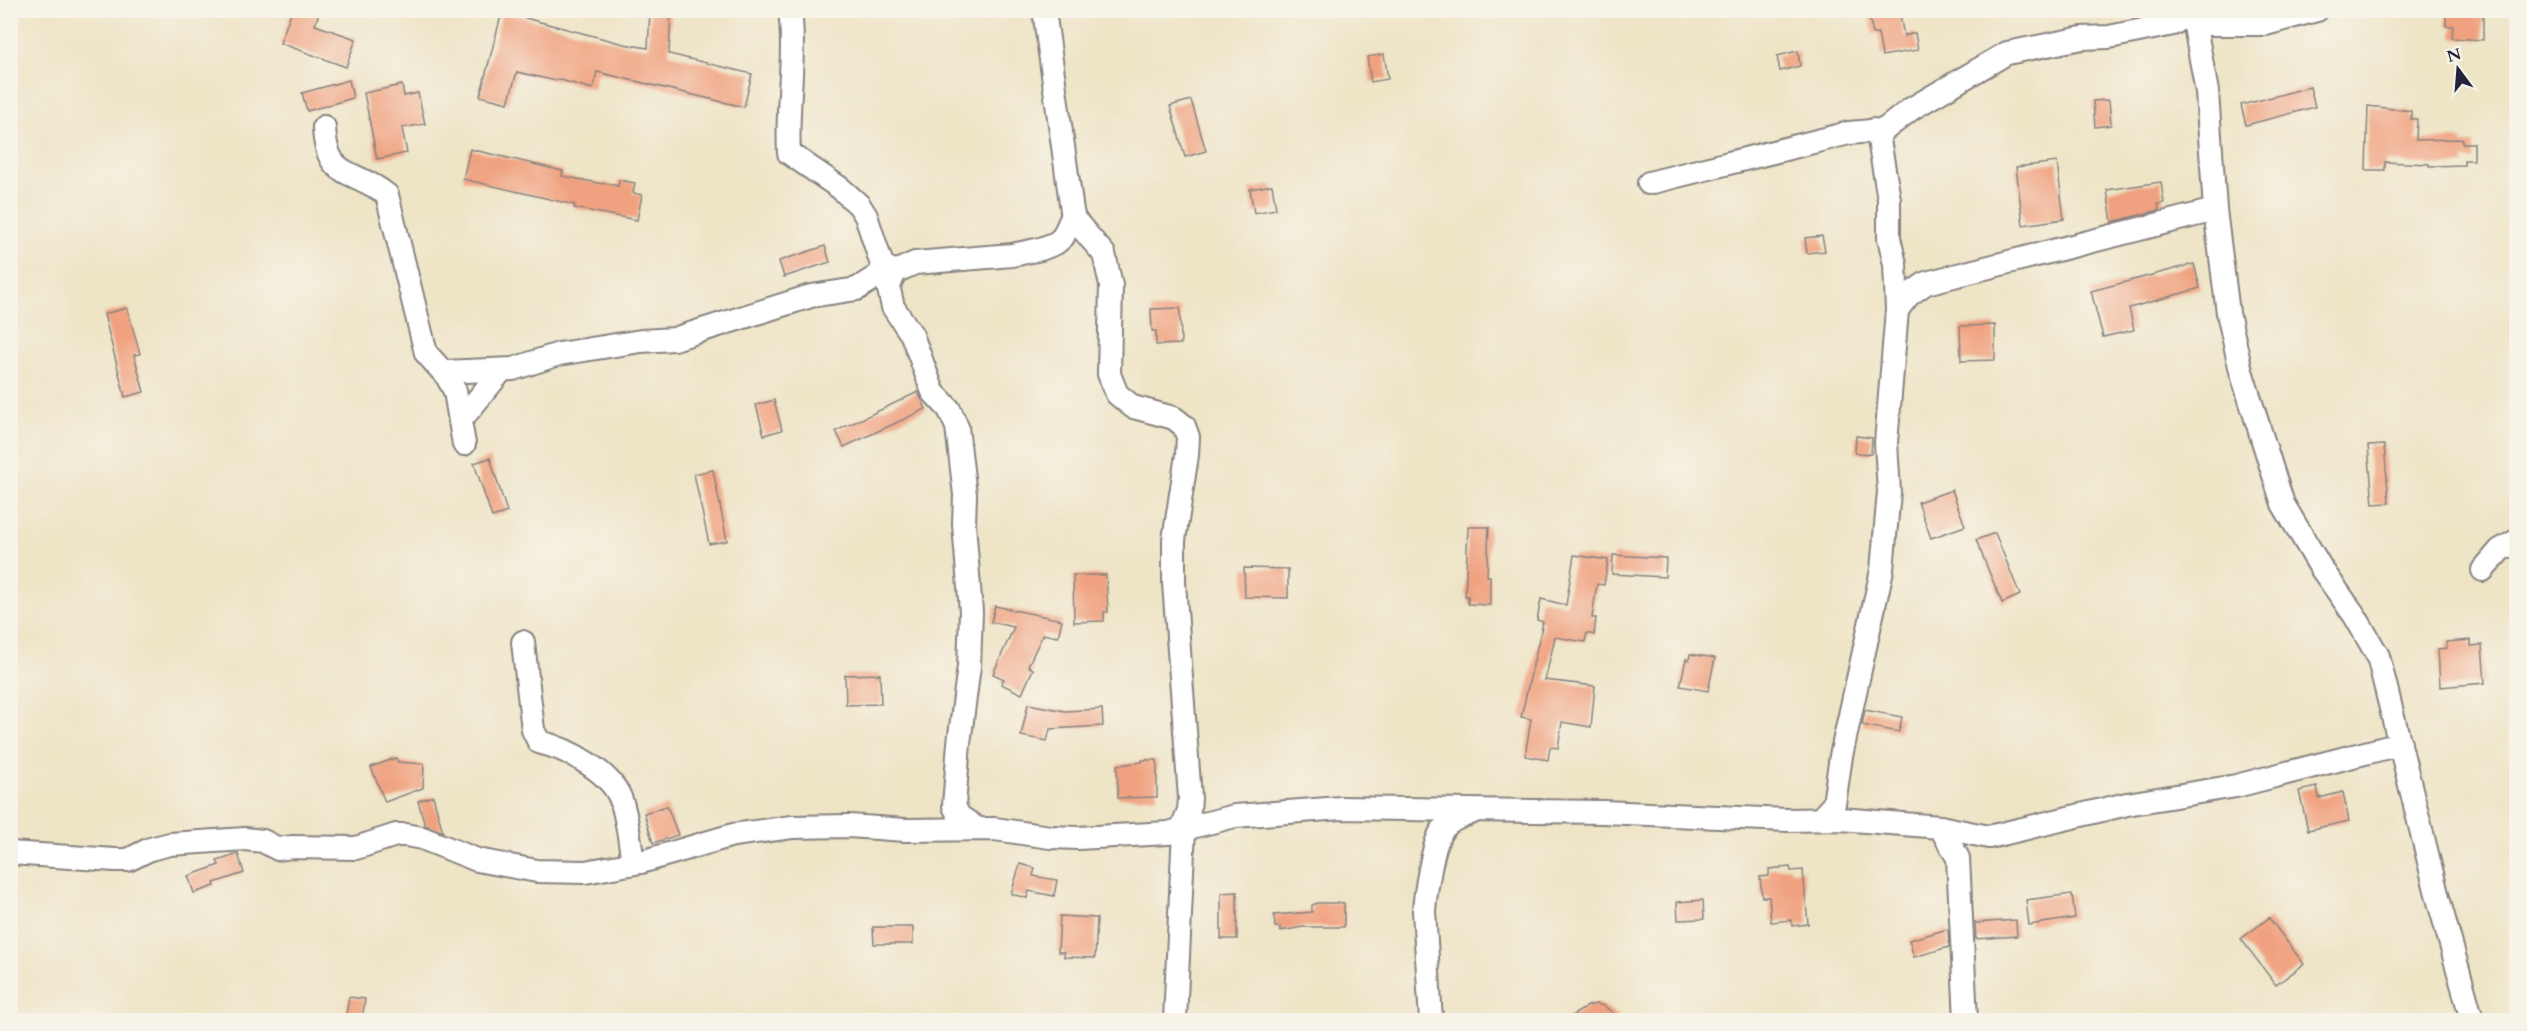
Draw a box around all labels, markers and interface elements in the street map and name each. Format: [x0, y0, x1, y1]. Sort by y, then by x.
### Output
north arrow [2428, 39, 2488, 99]
text: N [2444, 43, 2464, 68]

